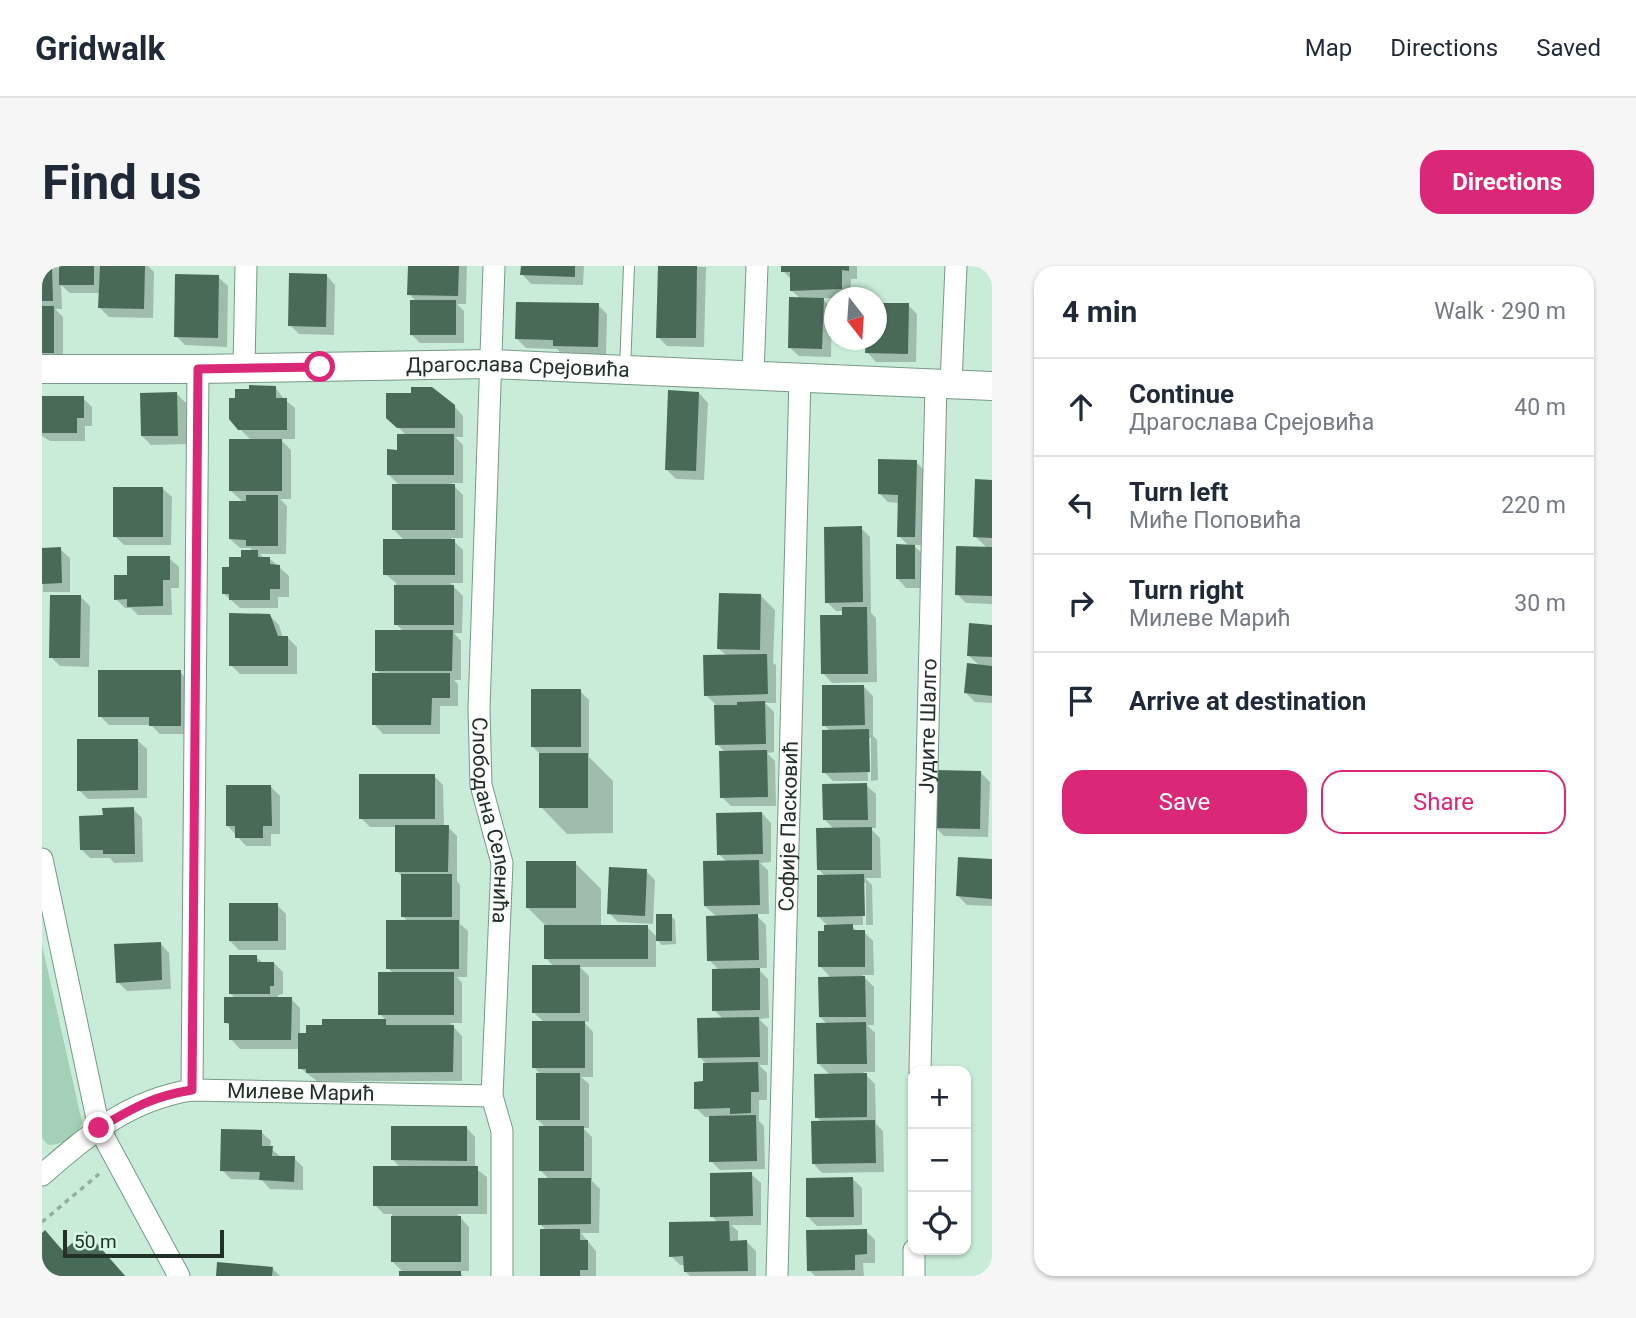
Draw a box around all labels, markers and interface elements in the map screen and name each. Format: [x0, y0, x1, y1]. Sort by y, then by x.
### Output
text: Gridwalk [35, 29, 165, 68]
text: Map [1305, 34, 1352, 62]
text: Directions [1390, 34, 1498, 62]
text: Saved [1536, 34, 1601, 62]
button: Directions [1420, 150, 1594, 214]
text: Find us [42, 154, 202, 211]
north arrow [824, 287, 887, 350]
text: 4 min [1062, 294, 1137, 329]
text: Walk · 290 m [1434, 298, 1566, 325]
route start [304, 351, 335, 382]
street label: Драгослава Срејовића [406, 352, 630, 382]
text: Continue [1129, 379, 1234, 409]
icon: ahead [1062, 388, 1100, 426]
text: 40 m [1514, 394, 1566, 421]
text: Драгослава Срејовића [1129, 409, 1374, 436]
text: Turn left [1129, 477, 1228, 507]
icon: left [1062, 486, 1100, 524]
text: 220 m [1501, 492, 1566, 519]
text: Миће Поповића [1129, 507, 1301, 534]
text: Turn right [1129, 575, 1244, 605]
icon: right [1062, 584, 1100, 622]
text: 30 m [1514, 590, 1566, 617]
text: Милеве Марић [1129, 605, 1291, 632]
street label: Јудите Шалго [914, 658, 942, 794]
icon: arrive [1062, 682, 1100, 720]
text: Arrive at destination [1129, 686, 1366, 716]
street label: Слободана Селенића [467, 717, 514, 924]
street label: Софије Пасковић [774, 740, 803, 912]
button: Save [1062, 770, 1307, 834]
button: Share [1321, 770, 1566, 834]
map controls [908, 1066, 971, 1255]
button: + [908, 1066, 971, 1129]
street label: Милеве Марић [227, 1079, 375, 1106]
route end [83, 1112, 114, 1143]
button: − [908, 1129, 971, 1192]
button: locate [908, 1192, 971, 1255]
scale bar [63, 1227, 224, 1259]
text: 50 m [74, 1230, 117, 1253]

